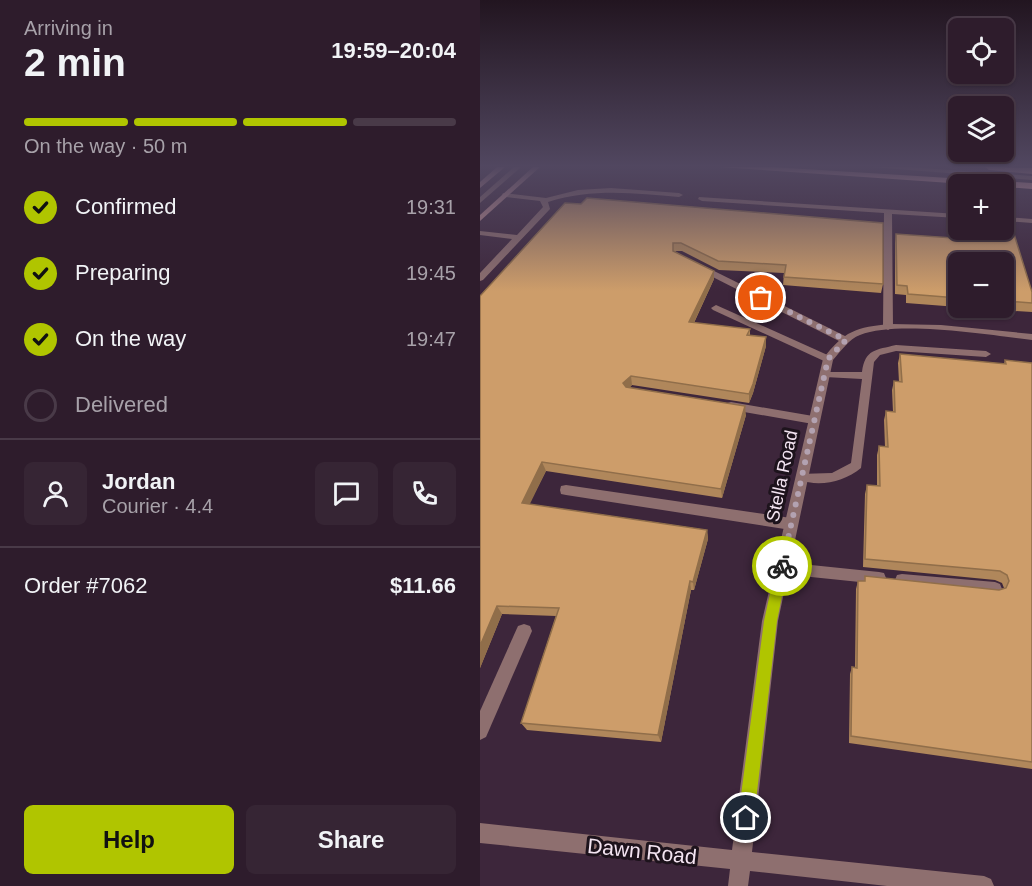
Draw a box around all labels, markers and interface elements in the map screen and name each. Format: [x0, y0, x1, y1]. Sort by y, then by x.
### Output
text: Arriving in [24, 17, 113, 39]
map controls [948, 18, 1014, 318]
button: locate [948, 18, 1014, 84]
text: 19:59–20:04 [331, 38, 456, 63]
text: 2 min [24, 41, 126, 84]
button: layers [948, 96, 1014, 162]
text: On the way · 50 m [24, 135, 187, 157]
button: + [948, 174, 1014, 240]
icon: check [24, 191, 57, 224]
text: Confirmed [75, 194, 176, 219]
text: 19:31 [406, 196, 456, 218]
button: − [948, 252, 1014, 318]
icon: check [24, 257, 57, 290]
text: Preparing [75, 260, 170, 285]
text: 19:45 [406, 262, 456, 284]
pin [735, 272, 786, 323]
icon: bag [744, 281, 777, 314]
icon: check [24, 323, 57, 356]
text: On the way [75, 326, 186, 351]
text: 19:47 [406, 328, 456, 350]
text: Delivered [75, 392, 168, 417]
street label: Stella Road [763, 428, 801, 524]
button: person [24, 462, 87, 525]
button: chat [315, 462, 378, 525]
button: phone [393, 462, 456, 525]
text: Jordan [102, 469, 175, 494]
text: Courier · 4.4 [102, 495, 213, 517]
courier [752, 536, 812, 596]
icon: bike [766, 550, 799, 583]
text: Order #7062 [24, 573, 148, 598]
text: $11.66 [390, 573, 456, 598]
pin [720, 792, 771, 843]
icon: home [729, 801, 762, 834]
button: Help [24, 805, 234, 874]
button: Share [246, 805, 456, 874]
street label: Dawn Road [586, 834, 698, 868]

